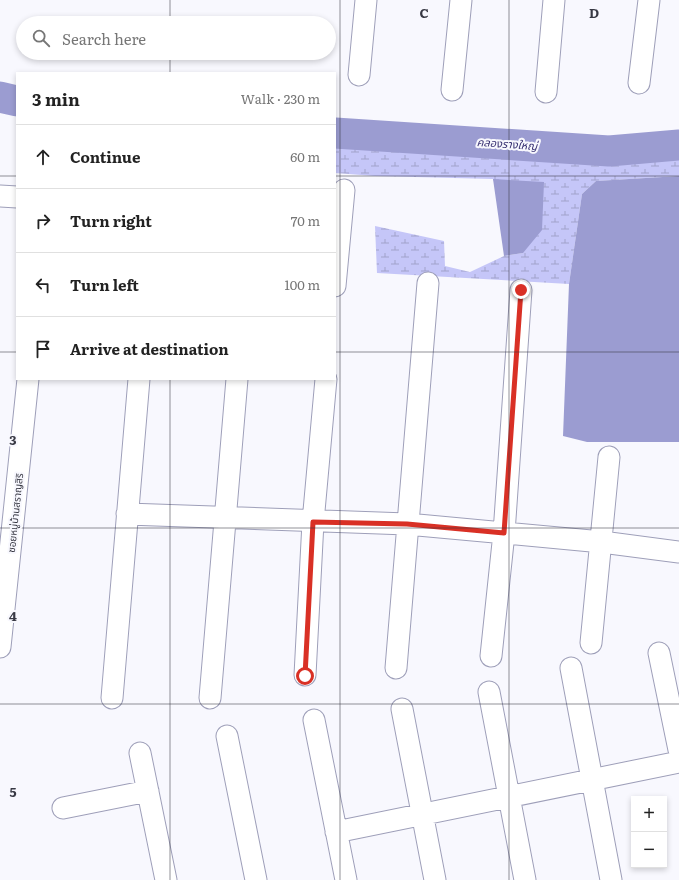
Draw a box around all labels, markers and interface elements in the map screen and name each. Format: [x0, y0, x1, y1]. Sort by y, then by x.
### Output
text: C [419, 3, 429, 22]
text: D [589, 3, 599, 22]
search box [16, 16, 336, 60]
icon: search [30, 27, 52, 49]
text: Search here [62, 27, 146, 50]
text: 3 min [32, 86, 80, 111]
text: Walk · 230 m [241, 89, 320, 108]
water label: คลองรางใหญ่ [476, 133, 540, 153]
text: Continue [70, 145, 140, 168]
icon: ahead [32, 146, 54, 168]
text: 60 m [290, 147, 320, 166]
text: Turn right [70, 209, 152, 232]
icon: right [32, 210, 54, 232]
text: 70 m [291, 211, 320, 230]
text: Turn left [70, 273, 139, 296]
icon: left [32, 274, 54, 296]
text: 100 m [284, 275, 320, 294]
route end [512, 281, 530, 299]
text: Arrive at destination [70, 337, 229, 360]
icon: arrive [32, 338, 54, 360]
text: 3 [9, 430, 17, 449]
street label: ซอยหมู่บ้านสราญสิริ [3, 472, 26, 553]
text: 4 [9, 606, 17, 625]
route start [296, 667, 314, 685]
text: 5 [9, 782, 17, 801]
map controls [631, 796, 667, 868]
button: + [631, 796, 667, 832]
button: − [631, 832, 667, 868]

